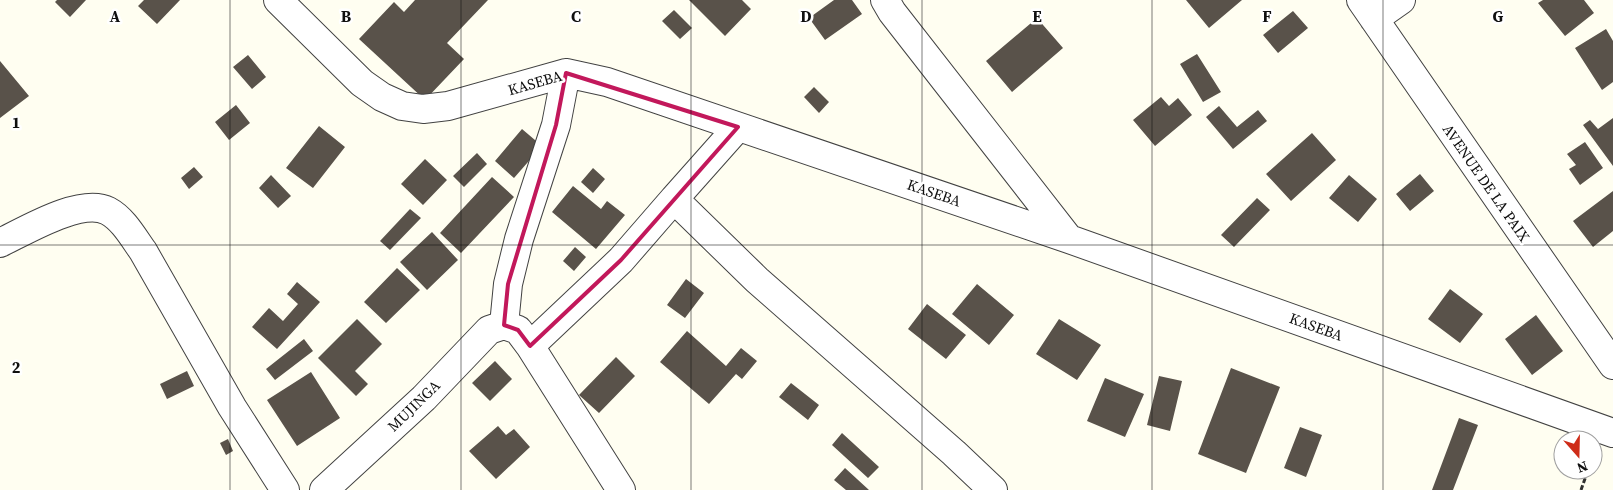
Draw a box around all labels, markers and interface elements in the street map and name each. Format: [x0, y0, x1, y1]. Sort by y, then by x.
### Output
text: A [110, 5, 121, 27]
text: B [341, 5, 352, 27]
text: C [571, 5, 581, 27]
text: D [800, 5, 812, 27]
text: E [1032, 5, 1042, 27]
text: F [1262, 5, 1272, 27]
text: G [1493, 5, 1504, 27]
street label: KASEBA [505, 65, 565, 100]
text: 1 [12, 111, 20, 133]
street label: AVENUE DE LA PAIX [1438, 120, 1535, 246]
street label: KASEBA [904, 174, 964, 212]
street label: KASEBA [1286, 307, 1346, 346]
text: 2 [12, 356, 21, 378]
street label: MUJINGA [383, 375, 445, 436]
north arrow [1553, 430, 1603, 480]
text: N [1574, 456, 1591, 478]

